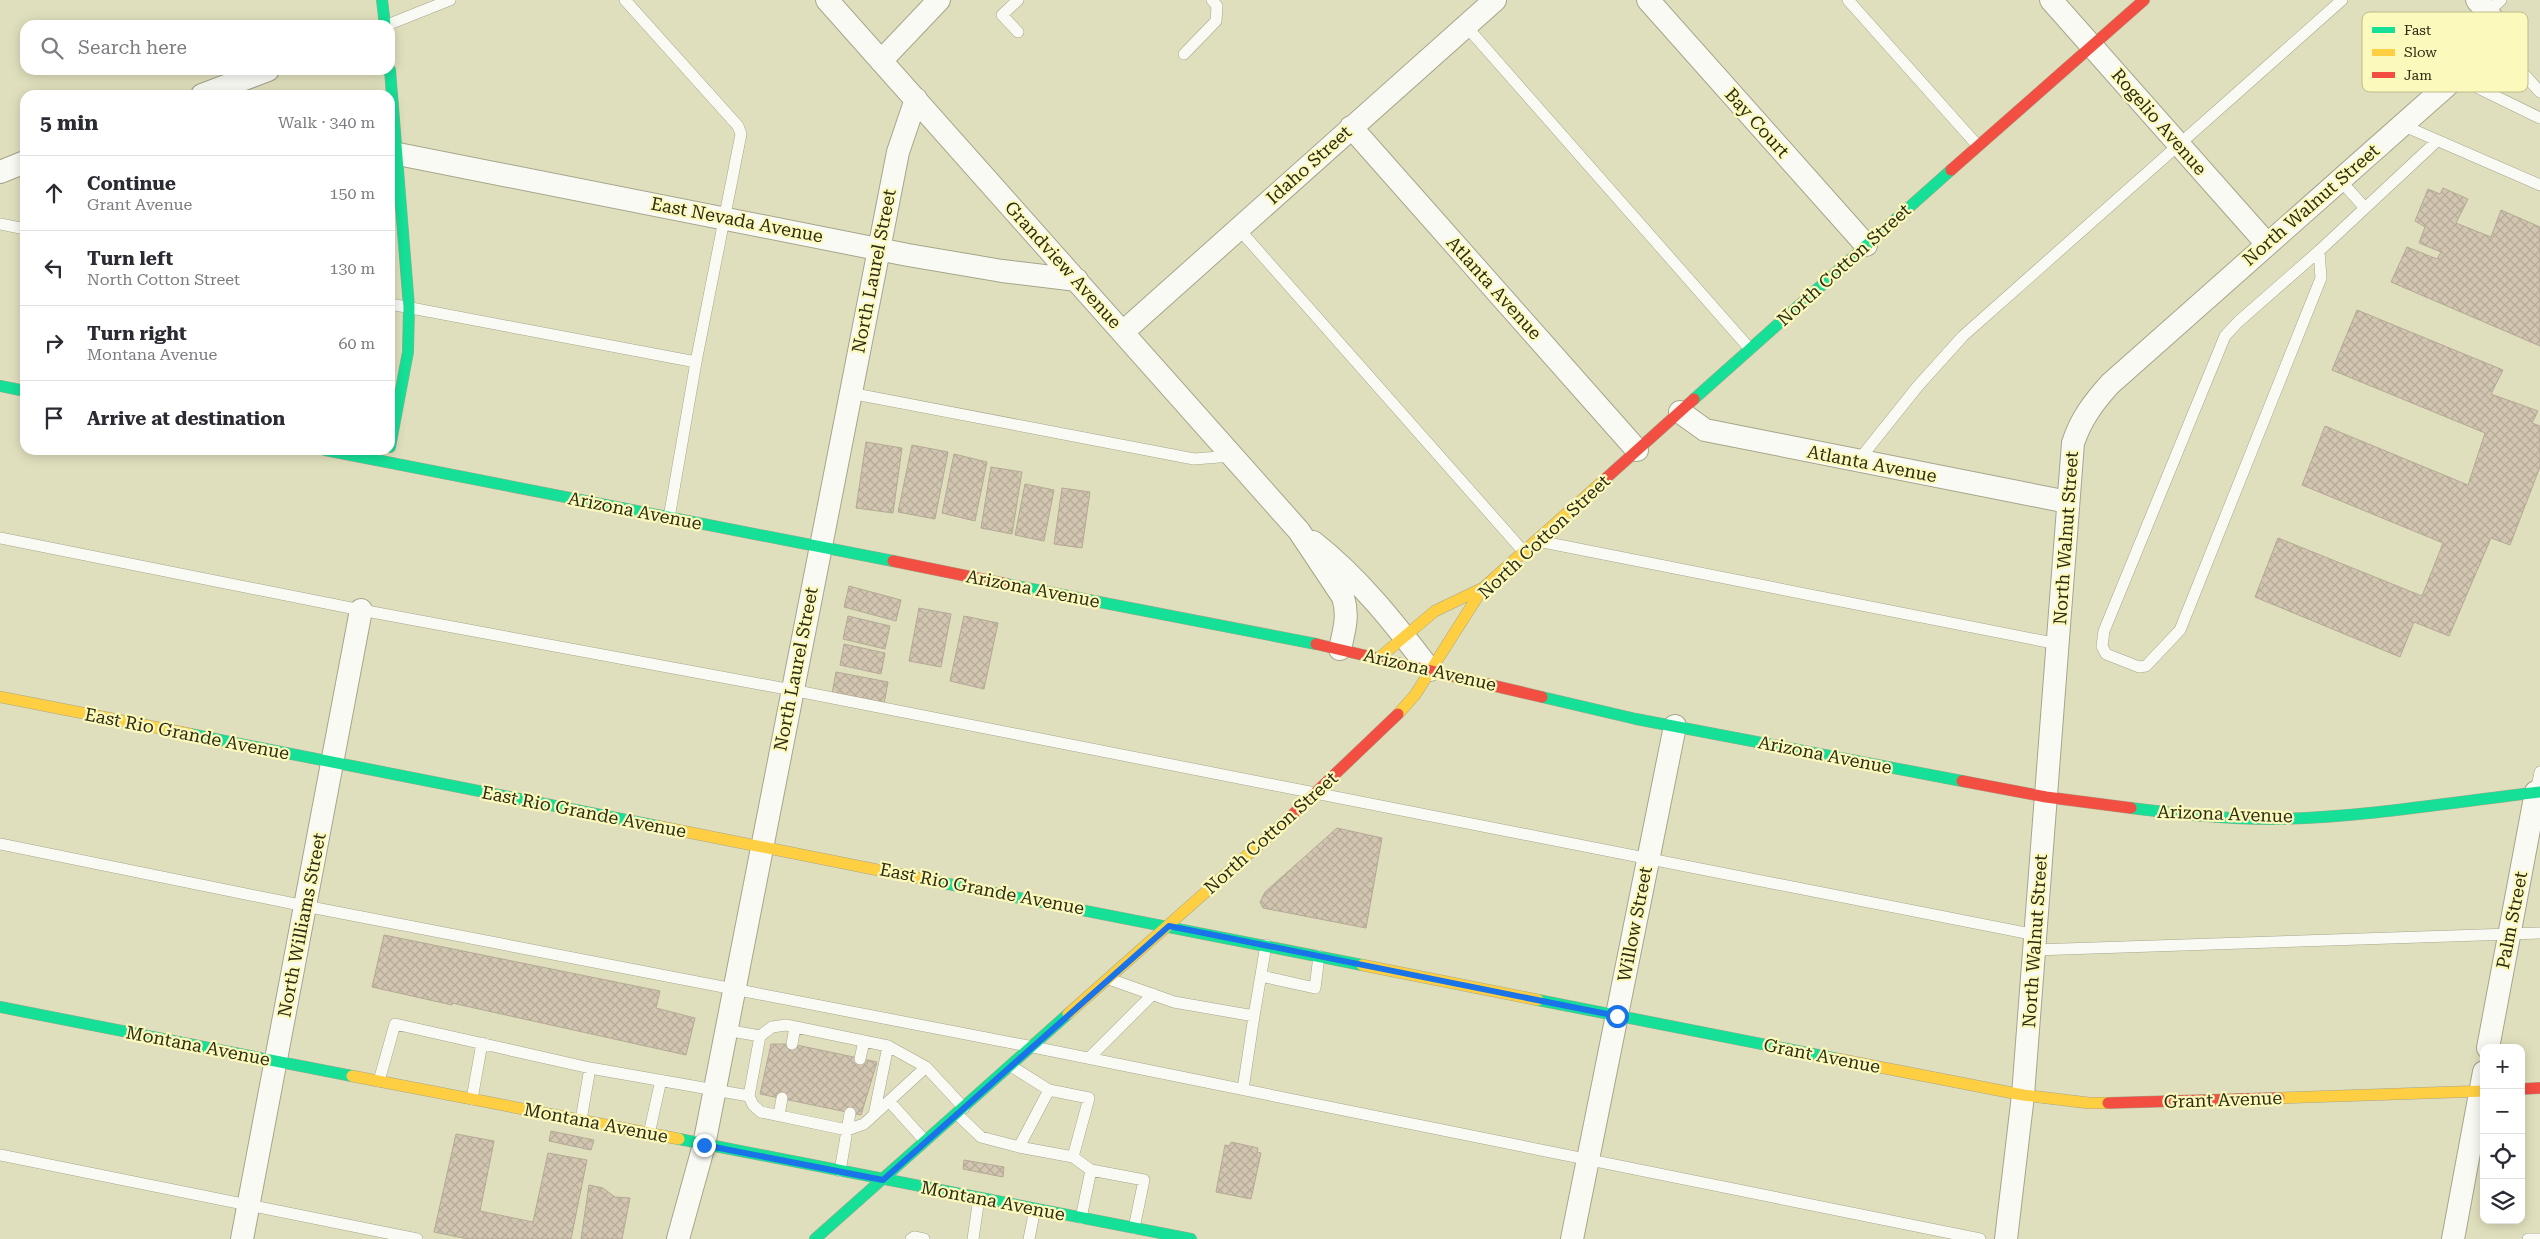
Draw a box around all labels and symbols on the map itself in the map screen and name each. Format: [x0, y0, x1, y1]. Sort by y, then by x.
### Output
legend [2362, 12, 2528, 92]
text: Fast [2404, 22, 2431, 38]
text: Slow [2404, 44, 2437, 60]
street label: Rogelio Avenue [2107, 64, 2211, 179]
text: Jam [2404, 67, 2432, 83]
street label: Bay Court [1721, 84, 1794, 162]
street label: Idaho Street [1262, 121, 1356, 208]
street label: North Walnut Street [2238, 139, 2384, 270]
street label: North Laurel Street [847, 187, 900, 355]
street label: East Nevada Avenue [649, 192, 825, 247]
street label: Grandview Avenue [1001, 197, 1126, 333]
street label: North Cotton Street [1773, 199, 1915, 330]
street label: Atlanta Avenue [1443, 232, 1546, 344]
street label: Atlanta Avenue [1806, 441, 1939, 486]
street label: North Walnut Street [2049, 450, 2082, 626]
street label: North Cotton Street [1474, 470, 1614, 603]
street label: Arizona Avenue [566, 487, 704, 534]
street label: Arizona Avenue [964, 565, 1102, 612]
street label: North Laurel Street [769, 585, 822, 753]
street label: Arizona Avenue [1362, 644, 1499, 695]
street label: East Rio Grande Avenue [83, 703, 291, 764]
street label: Arizona Avenue [1756, 731, 1894, 778]
street label: North Cotton Street [1200, 767, 1342, 898]
street label: East Rio Grande Avenue [480, 781, 688, 842]
street label: Arizona Avenue [2157, 801, 2293, 826]
street label: North Williams Street [273, 831, 330, 1019]
street label: North Walnut Street [2018, 853, 2051, 1029]
street label: East Rio Grande Avenue [878, 858, 1086, 919]
street label: Willow Street [1613, 864, 1656, 983]
street label: Palm Street [2492, 869, 2531, 970]
route start [1606, 1005, 1629, 1028]
street label: Montana Avenue [124, 1021, 272, 1070]
street label: Grant Avenue [1762, 1034, 1882, 1077]
street label: Grant Avenue [2163, 1087, 2283, 1112]
street label: Montana Avenue [522, 1098, 670, 1147]
route end [693, 1134, 716, 1157]
street label: Montana Avenue [919, 1176, 1067, 1225]

